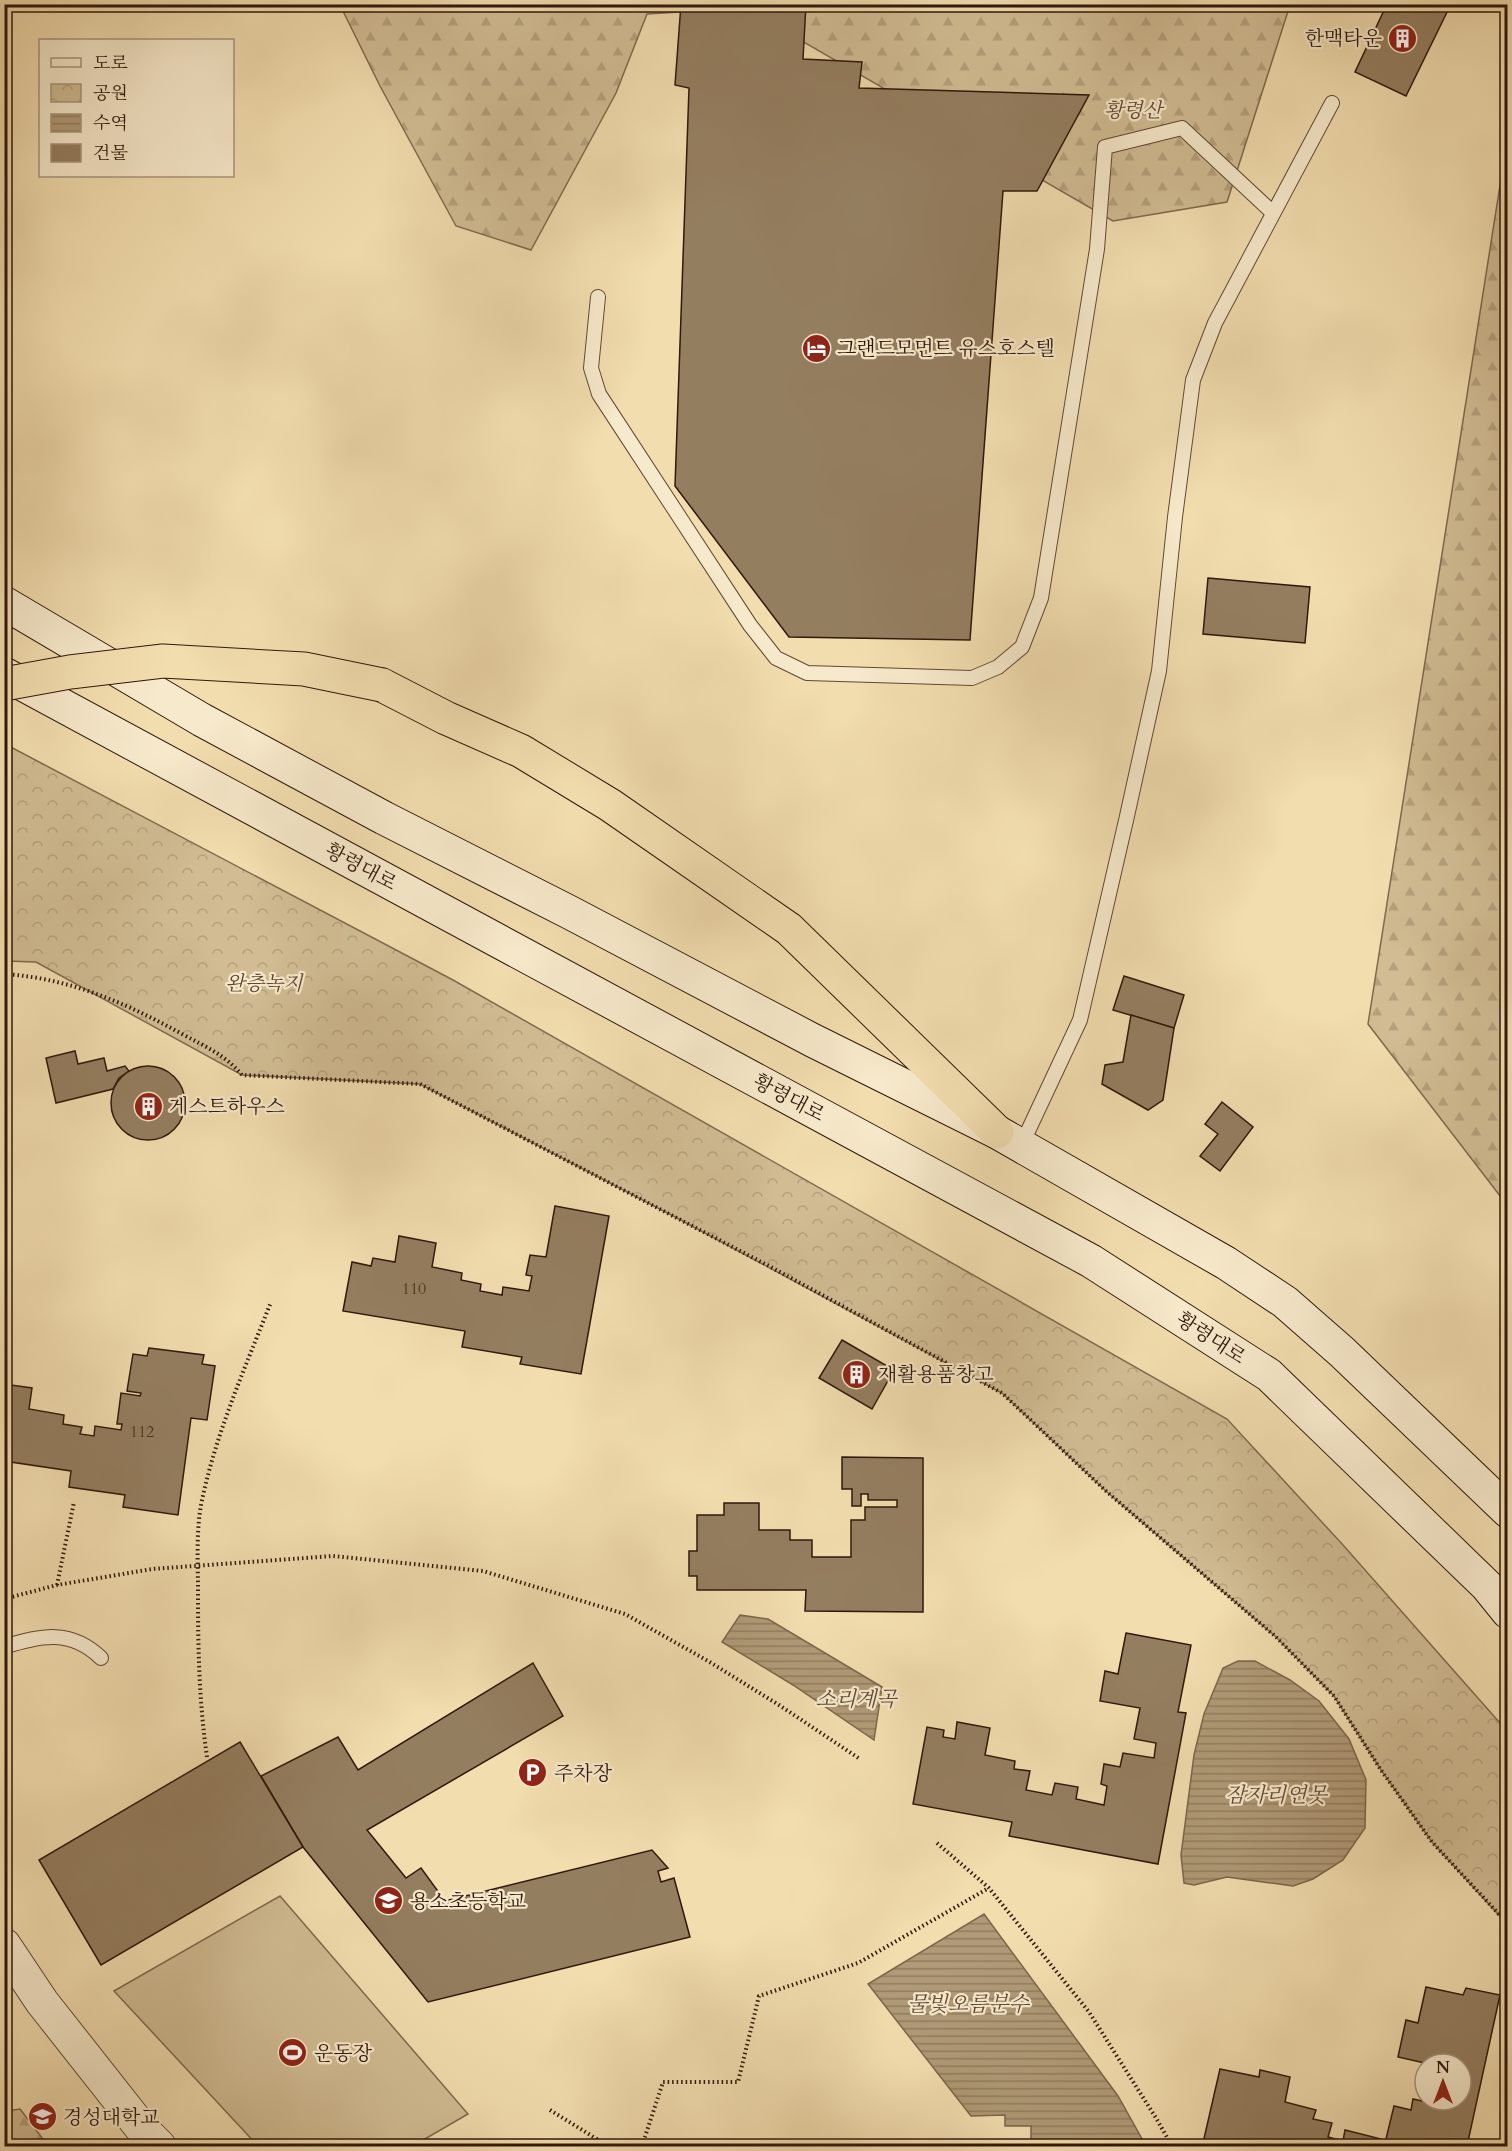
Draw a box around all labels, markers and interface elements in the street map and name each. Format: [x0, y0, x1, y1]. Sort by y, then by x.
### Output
building icon: 한맥타운 [1387, 22, 1419, 54]
place label: 한맥타운 [1305, 25, 1382, 52]
legend [39, 39, 234, 177]
text: 도로 [93, 51, 128, 76]
text: 공원 [93, 81, 128, 106]
park label: 황령산 [1104, 97, 1165, 124]
text: 수역 [93, 111, 128, 136]
text: 건물 [93, 141, 128, 166]
hotel icon: 그랜드모먼트 유스호스텔 [800, 332, 832, 364]
place label: 그랜드모먼트 유스호스텔 [837, 335, 1055, 362]
street label: 황령대로 [321, 837, 401, 897]
park label: 완층녹지 [225, 970, 304, 997]
street label: 황령대로 [749, 1068, 829, 1128]
building icon: 게스트하우스 [132, 1090, 164, 1122]
place label: 게스트하우스 [169, 1093, 285, 1120]
house number: 110 [402, 1278, 426, 1300]
street label: 황령대로 [1171, 1306, 1251, 1370]
building icon: 재활용품창고 [841, 1358, 873, 1390]
place label: 재활용품창고 [878, 1361, 994, 1388]
house number: 112 [130, 1421, 154, 1443]
water label: 소리계곡 [815, 1685, 898, 1714]
parking icon: 주차장 [517, 1757, 549, 1789]
place label: 주차장 [554, 1760, 613, 1787]
water label: 잠자리연못 [1225, 1781, 1328, 1810]
school or university icon: 용소초등학교 [373, 1885, 405, 1917]
place label: 용소초등학교 [410, 1888, 527, 1915]
water label: 물빛오름분수 [907, 1990, 1031, 2019]
sports icon: 운동장 [277, 2037, 309, 2069]
place label: 운동장 [314, 2040, 373, 2067]
north arrow [1413, 2052, 1473, 2112]
text: N [1436, 2057, 1450, 2079]
school or university icon: 경성대학교 [26, 2101, 58, 2133]
place label: 경성대학교 [63, 2104, 160, 2131]

